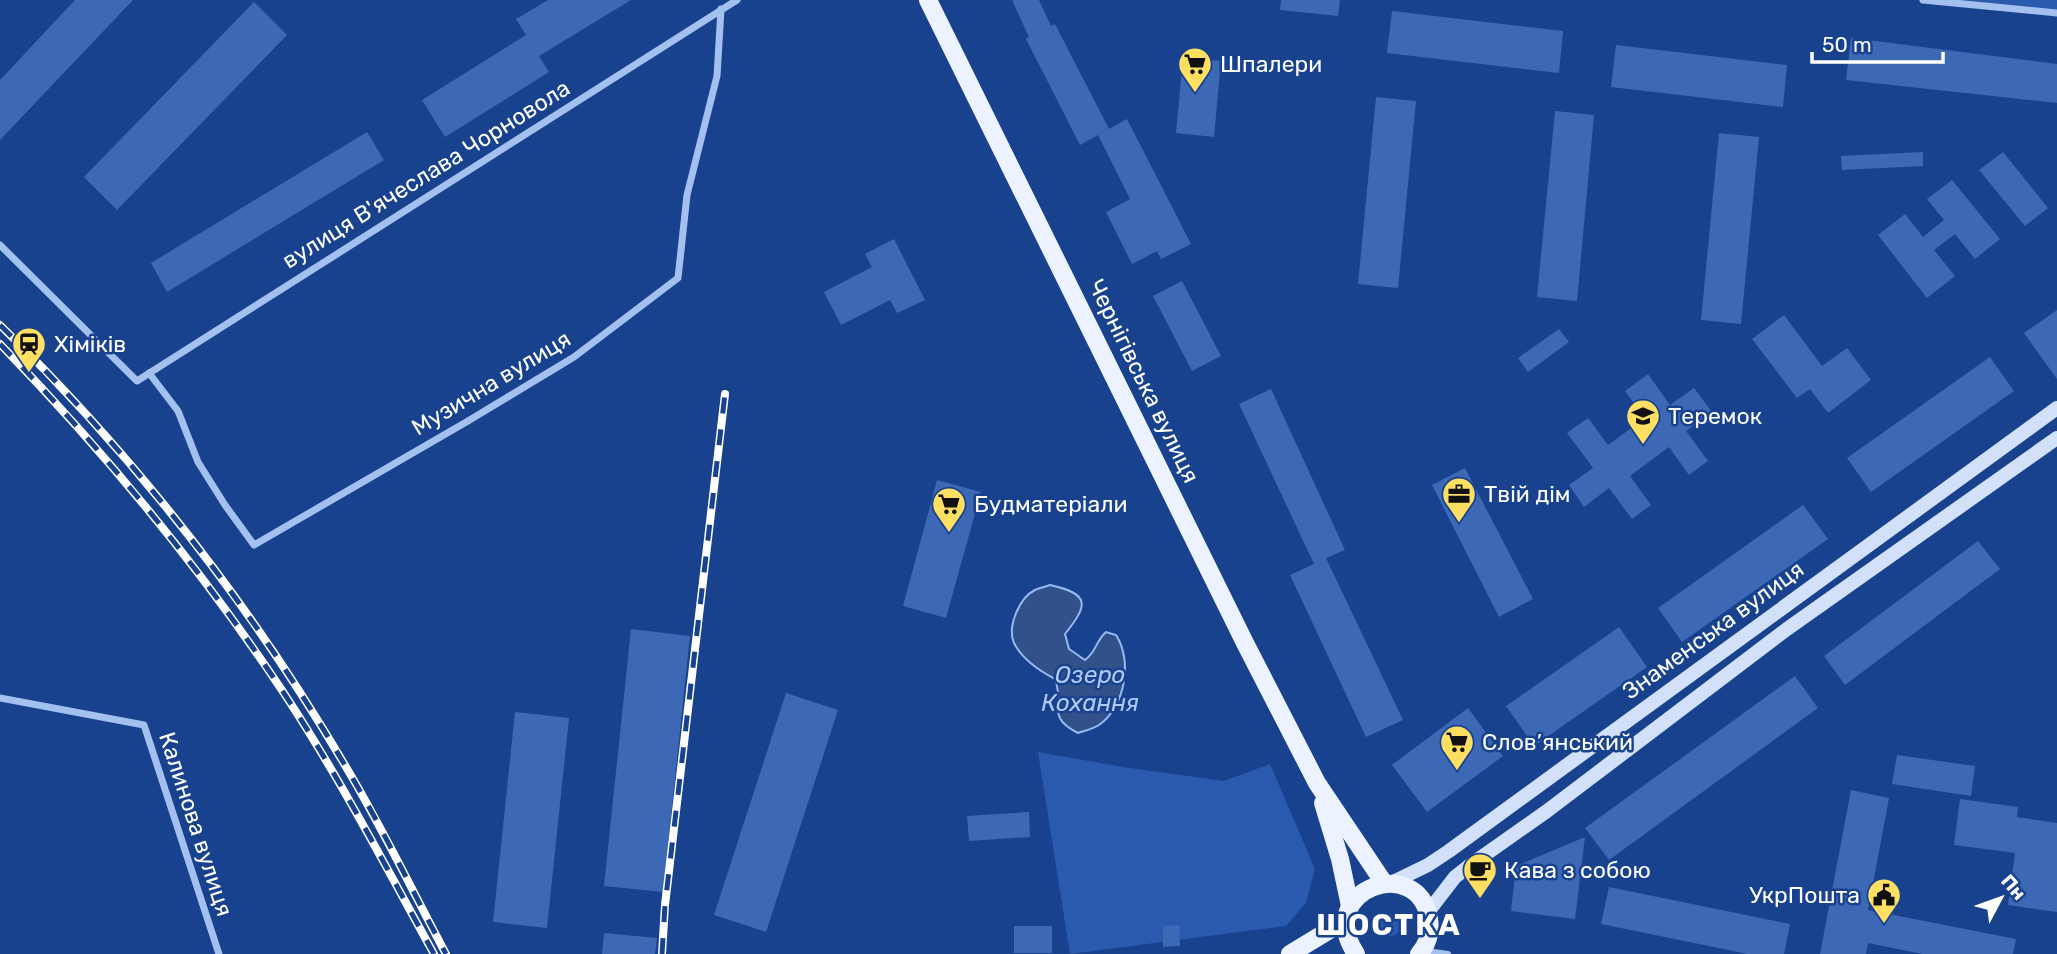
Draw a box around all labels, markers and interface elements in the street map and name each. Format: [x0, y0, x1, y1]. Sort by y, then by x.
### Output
scale bar [1812, 21, 1943, 65]
text: 50 m [1822, 32, 1872, 57]
supermarket icon: Шпалери [1176, 45, 1214, 94]
place label: Шпалери [1220, 50, 1322, 78]
street label: вулиця В'ячеслава Чорновола [277, 74, 575, 274]
street label: Чернігівська вулиця [1082, 274, 1206, 488]
station icon: Хіміків [10, 325, 48, 374]
street label: Музична вулиця [406, 325, 576, 441]
place label: Хіміків [54, 330, 126, 358]
school or university icon: Теремок [1624, 397, 1662, 446]
place label: Теремок [1668, 402, 1762, 430]
office icon: Твій дім [1440, 475, 1478, 524]
place label: Твій дім [1484, 480, 1570, 508]
supermarket icon: Будматеріали [930, 485, 968, 534]
place label: Будматеріали [974, 490, 1127, 518]
street label: Знаменська вулиця [1617, 555, 1809, 705]
water label: Озеро Кохання [1041, 661, 1139, 717]
supermarket icon: Слов’янський [1438, 723, 1476, 772]
street label: Калинова вулиця [153, 728, 239, 920]
place label: Слов’янський [1482, 728, 1633, 756]
cafe icon: Кава з собою [1461, 851, 1499, 900]
place label: Кава з собою [1504, 856, 1651, 884]
north arrow [1966, 863, 2036, 933]
text: Пн [1996, 870, 2031, 905]
public building icon: УкрПошта [1865, 876, 1903, 925]
place label: УкрПошта [1749, 881, 1860, 909]
district label: ШОСТКА [1316, 907, 1462, 943]

